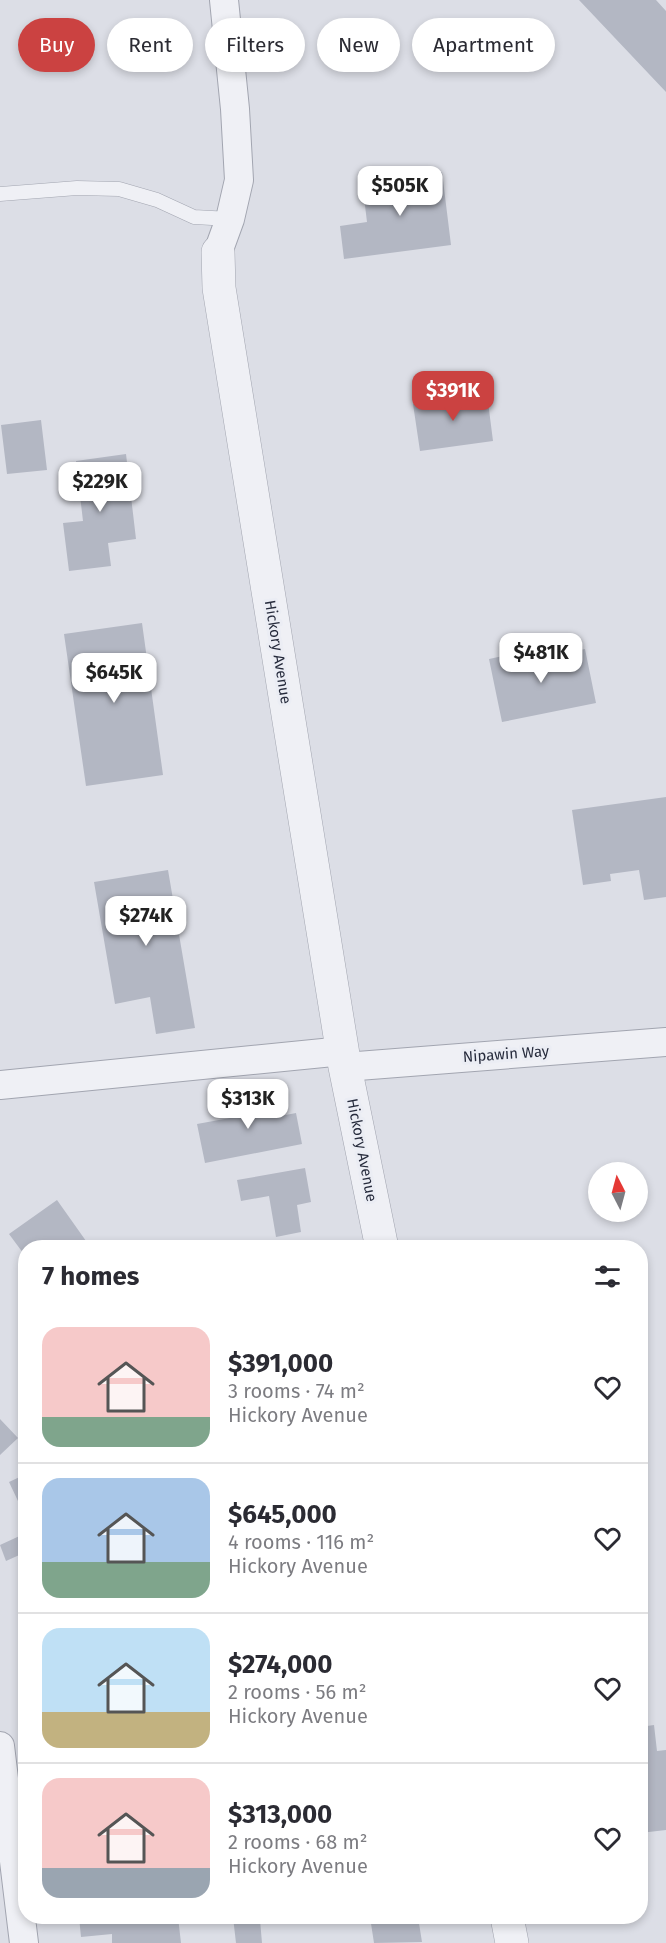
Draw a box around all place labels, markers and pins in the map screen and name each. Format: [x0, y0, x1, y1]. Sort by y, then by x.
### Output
pin: $505K [358, 166, 442, 217]
pin: $391K [411, 371, 495, 422]
pin: $229K [58, 462, 142, 513]
pin: $481K [499, 633, 583, 684]
pin: $645K [72, 653, 156, 704]
pin: $274K [104, 896, 188, 947]
pin: $313K [206, 1079, 290, 1130]

